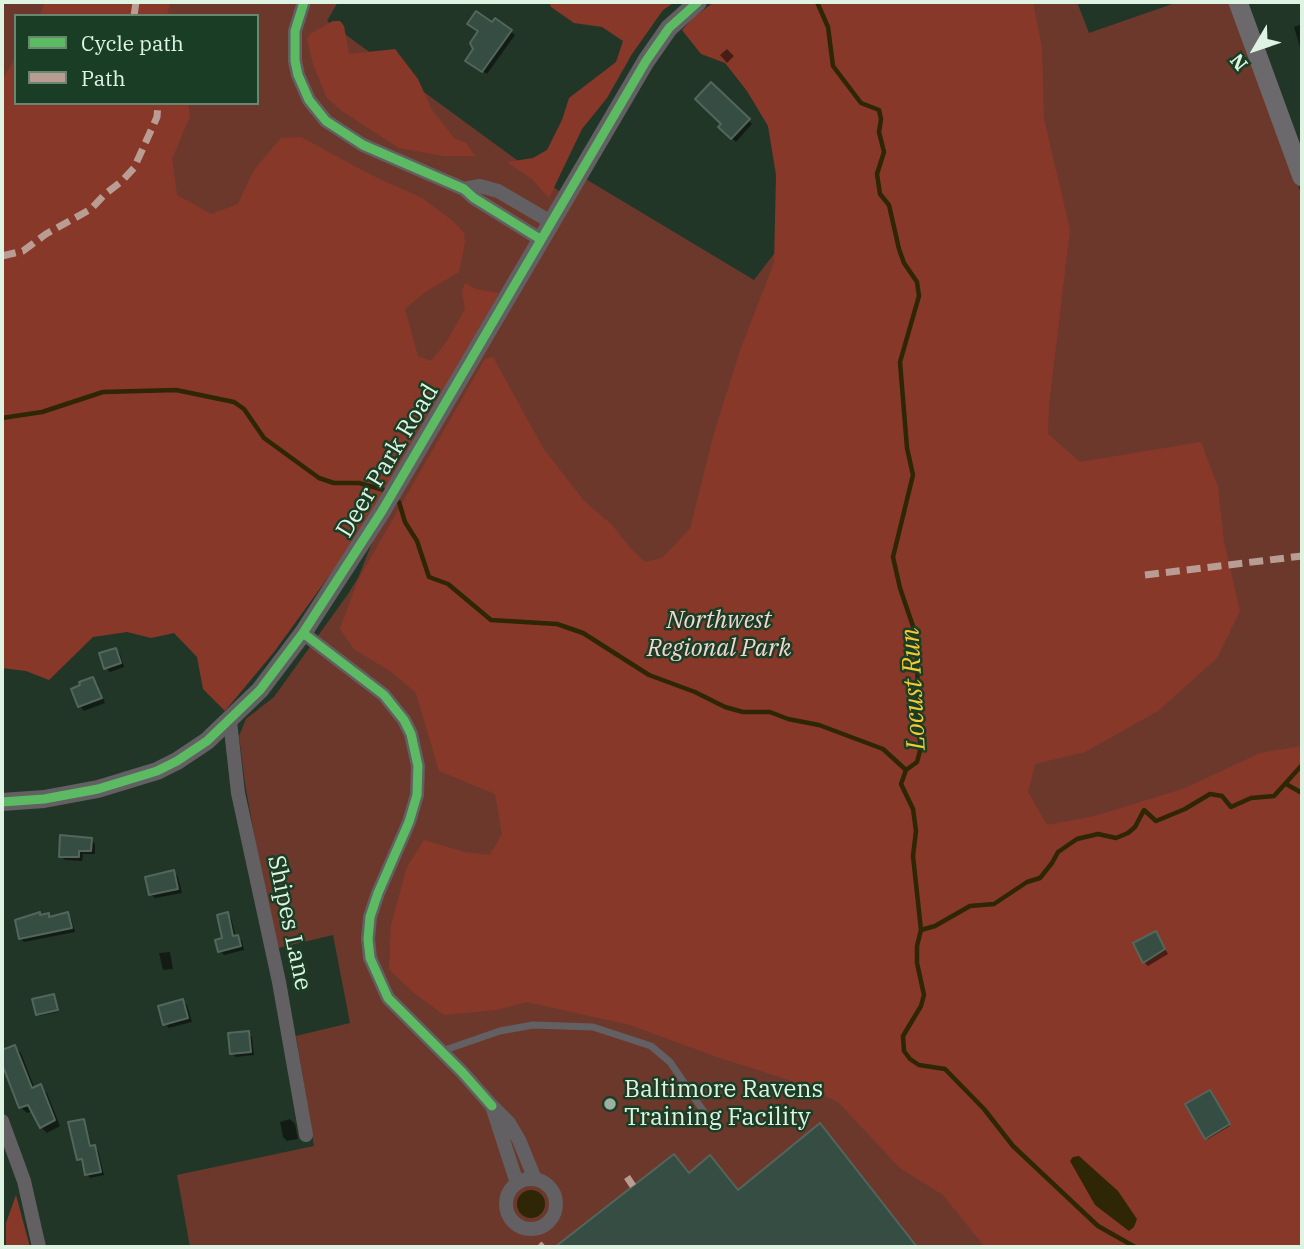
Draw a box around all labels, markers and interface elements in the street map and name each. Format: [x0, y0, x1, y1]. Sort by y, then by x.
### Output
legend [14, 14, 259, 105]
north arrow [1220, 14, 1290, 84]
text: Cycle path [81, 29, 184, 57]
text: N [1225, 49, 1253, 76]
text: Path [81, 64, 126, 92]
street label: Deer Park Road [331, 379, 445, 543]
park label: Northwest Regional Park [647, 607, 791, 663]
water label: Locust Run [895, 627, 933, 751]
street label: Shipes Lane [261, 853, 317, 993]
place label: Baltimore Ravens Training Facility [624, 1076, 823, 1132]
marker: Baltimore Ravens Training Facility [602, 1096, 618, 1112]

